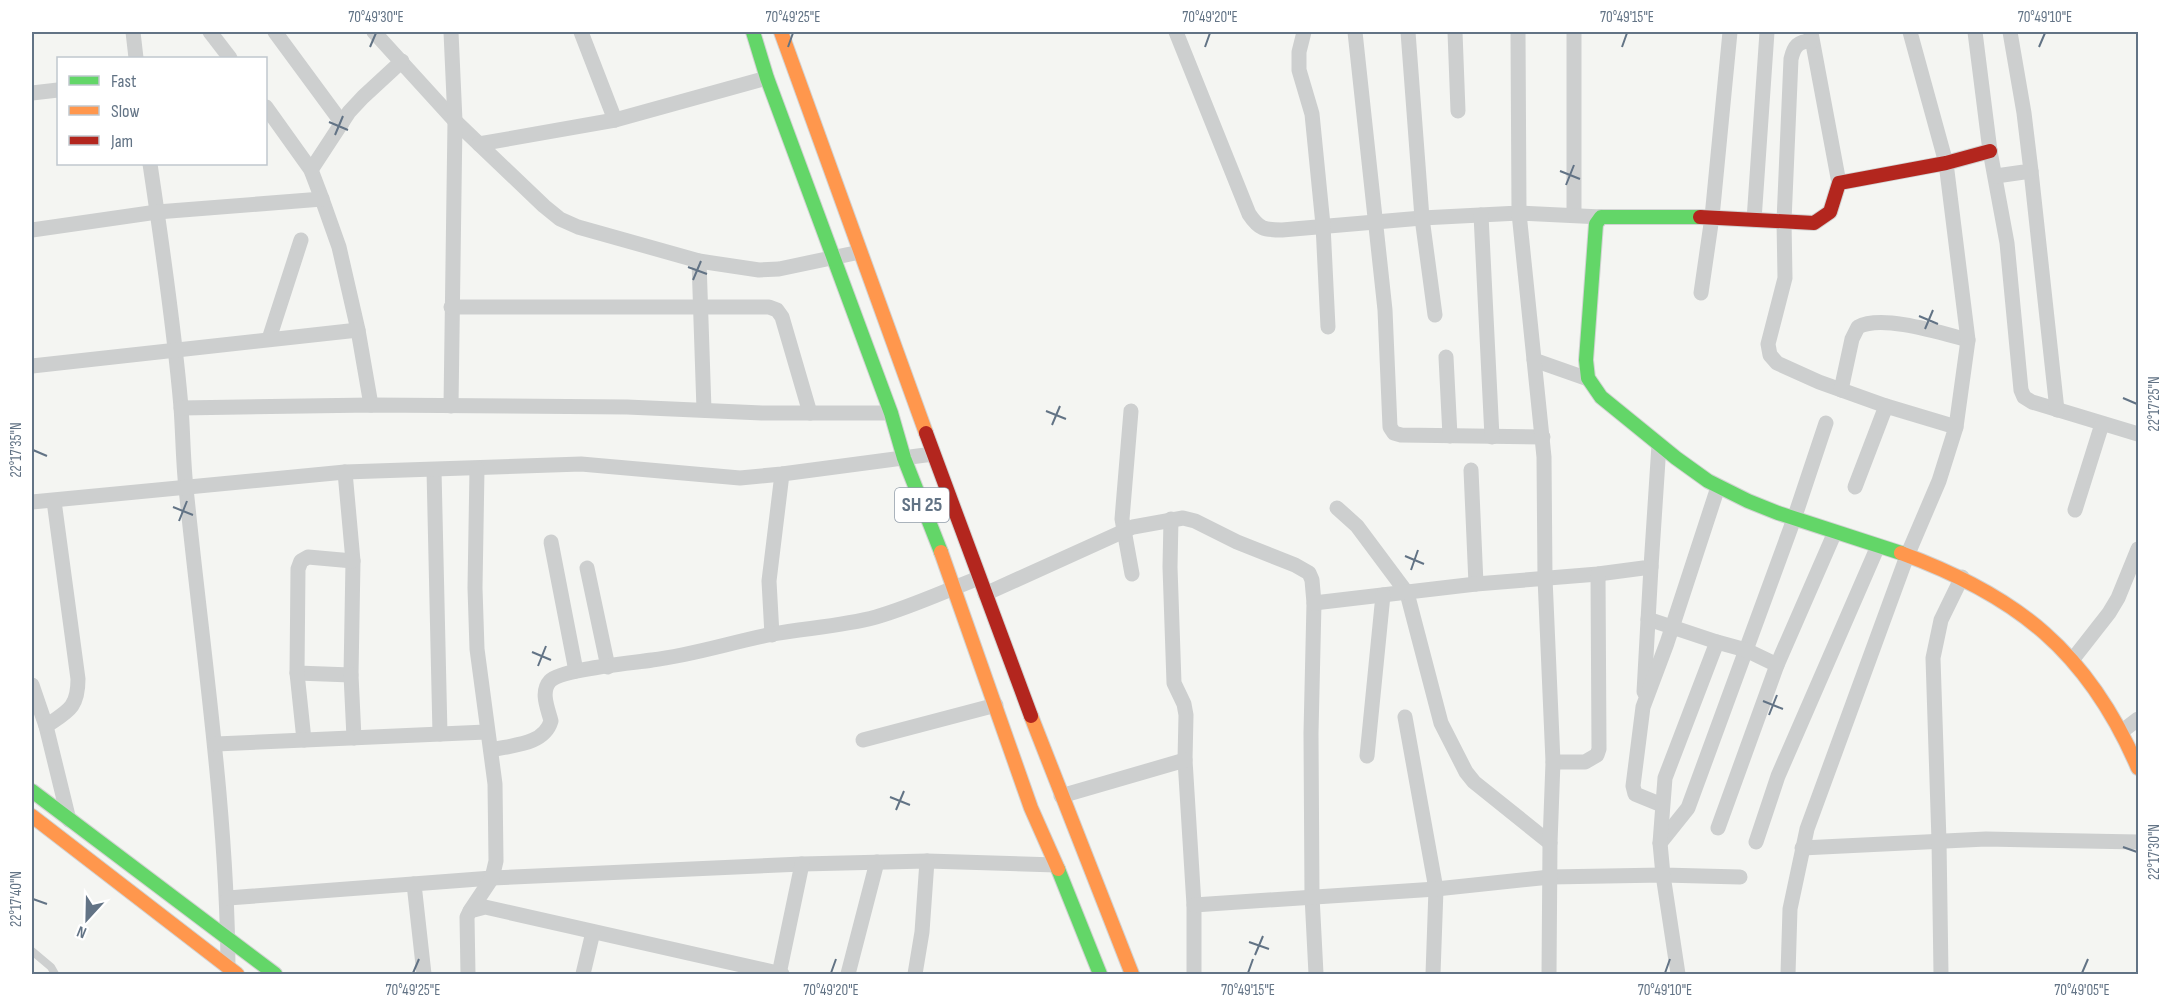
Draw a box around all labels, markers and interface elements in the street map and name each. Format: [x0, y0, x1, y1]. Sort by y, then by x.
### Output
text: 70°49'30"E [348, 8, 404, 27]
text: 70°49'25"E [766, 8, 820, 27]
text: 70°49'20"E [1182, 8, 1238, 27]
text: 70°49'15"E [1600, 8, 1654, 27]
text: 70°49'10"E [2018, 8, 2072, 27]
legend [57, 57, 267, 165]
text: Fast [111, 71, 137, 92]
text: Slow [111, 101, 140, 122]
text: Jam [110, 131, 133, 152]
text: 22°17'25"N [2145, 376, 2164, 432]
text: 22°17'35"N [7, 422, 26, 478]
road number: SH 25 [895, 488, 949, 522]
text: 22°17'30"N [2145, 824, 2164, 880]
text: 22°17'40"N [7, 871, 26, 927]
north arrow [57, 889, 117, 949]
text: N [74, 921, 89, 942]
text: 70°49'25"E [386, 981, 440, 1000]
text: 70°49'20"E [803, 981, 859, 1000]
text: 70°49'15"E [1221, 981, 1275, 1000]
text: 70°49'10"E [1638, 981, 1692, 1000]
text: 70°49'05"E [2054, 981, 2110, 1000]

